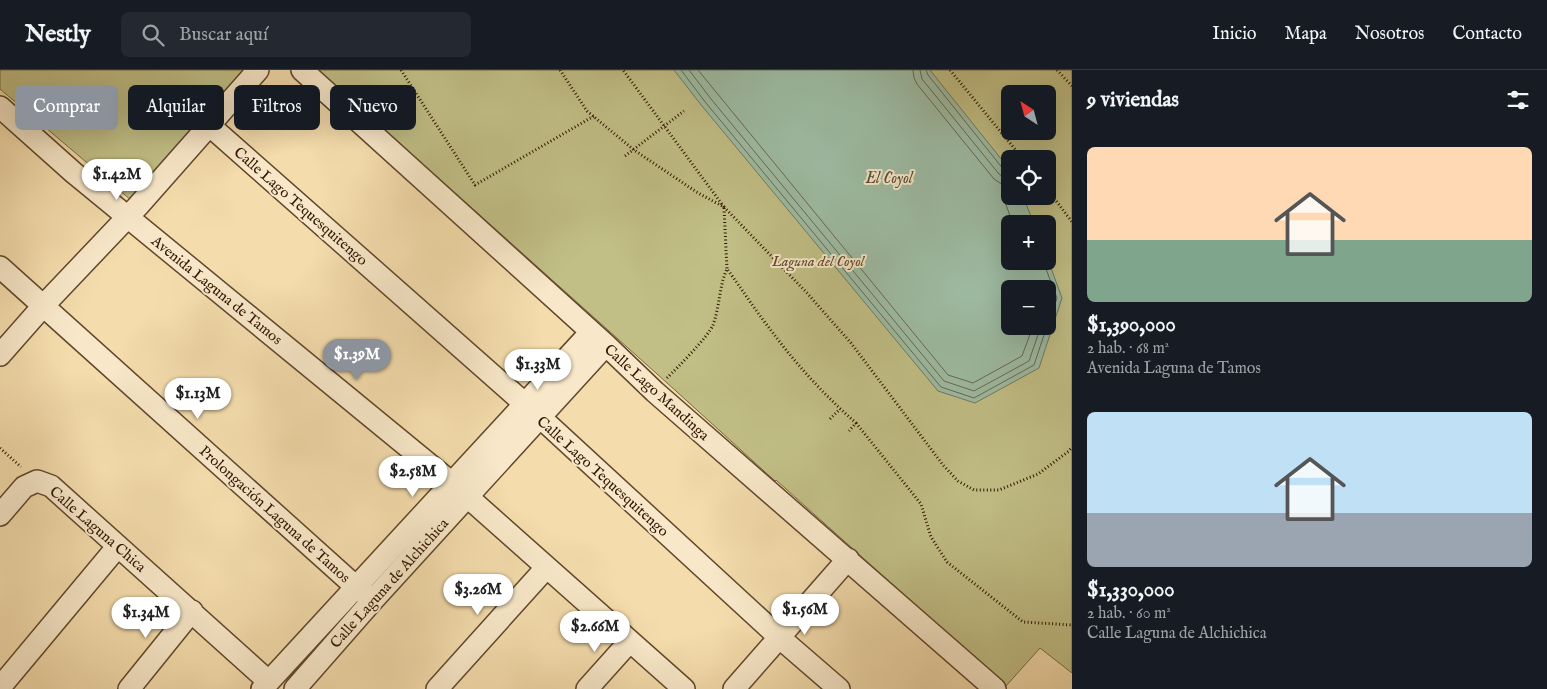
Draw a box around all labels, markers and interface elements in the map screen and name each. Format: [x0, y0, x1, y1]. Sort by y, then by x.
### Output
search box [121, 12, 471, 57]
text: Nestly [25, 19, 91, 50]
icon: search [139, 21, 167, 49]
text: Buscar aquí [179, 23, 268, 47]
text: Inicio [1212, 23, 1257, 46]
text: Mapa [1285, 23, 1327, 46]
text: Nosotros [1355, 23, 1424, 46]
text: Contacto [1452, 23, 1522, 46]
chip: Comprar [15, 85, 118, 130]
chip: Alquilar [128, 85, 224, 130]
chip: Filtros [234, 85, 320, 130]
chip: Nuevo [330, 85, 416, 130]
north arrow [1001, 85, 1056, 140]
map controls [1001, 85, 1056, 335]
icon: filters [1504, 86, 1532, 114]
text: 9 viviendas [1087, 87, 1179, 114]
street label: Calle Lago Tequesquitengo [230, 143, 372, 270]
button: locate [1001, 150, 1056, 205]
pin: $1.42M [76, 158, 158, 201]
text: $1.42M [93, 165, 141, 185]
water label: El Coyol [864, 169, 914, 189]
icon: home [1265, 179, 1355, 269]
button: + [1001, 215, 1056, 270]
street label: Avenida Laguna de Tamos [147, 231, 286, 349]
park label: Laguna del Coyol [771, 252, 866, 272]
button: − [1001, 280, 1056, 335]
text: $1,390,000 [1087, 312, 1176, 339]
pin: $1.39M [316, 338, 398, 381]
text: 2 hab. · 68 m² [1087, 339, 1169, 359]
street label: Calle Lago Mandinga [600, 340, 714, 445]
text: $1.39M [334, 345, 380, 365]
pin: $1.33M [497, 348, 579, 391]
text: $1.33M [515, 355, 561, 375]
text: Avenida Laguna de Tamos [1087, 359, 1261, 379]
pin: $1.13M [157, 378, 239, 420]
text: $1.13M [175, 384, 221, 404]
street label: Calle Lago Tequesquitengo [533, 412, 673, 541]
street label: Prolongación Laguna de Tamos [195, 442, 354, 587]
icon: home [1265, 444, 1355, 534]
pin: $2.58M [372, 456, 454, 498]
text: $2.58M [390, 462, 436, 482]
street label: Calle Laguna Chica [45, 482, 150, 577]
street label: Calle Laguna de Alchichica [326, 514, 453, 652]
pin: $3.26M [437, 574, 519, 616]
text: $1,330,000 [1087, 577, 1175, 604]
text: $3.26M [454, 580, 502, 600]
pin: $1.56M [764, 594, 846, 636]
pin: $1.34M [105, 596, 187, 639]
text: $1.56M [782, 600, 828, 620]
text: $1.34M [122, 603, 170, 623]
text: 2 hab. · 60 m² [1087, 604, 1171, 624]
pin: $2.66M [554, 610, 636, 653]
text: $2.66M [571, 617, 619, 637]
text: Calle Laguna de Alchichica [1087, 624, 1267, 644]

